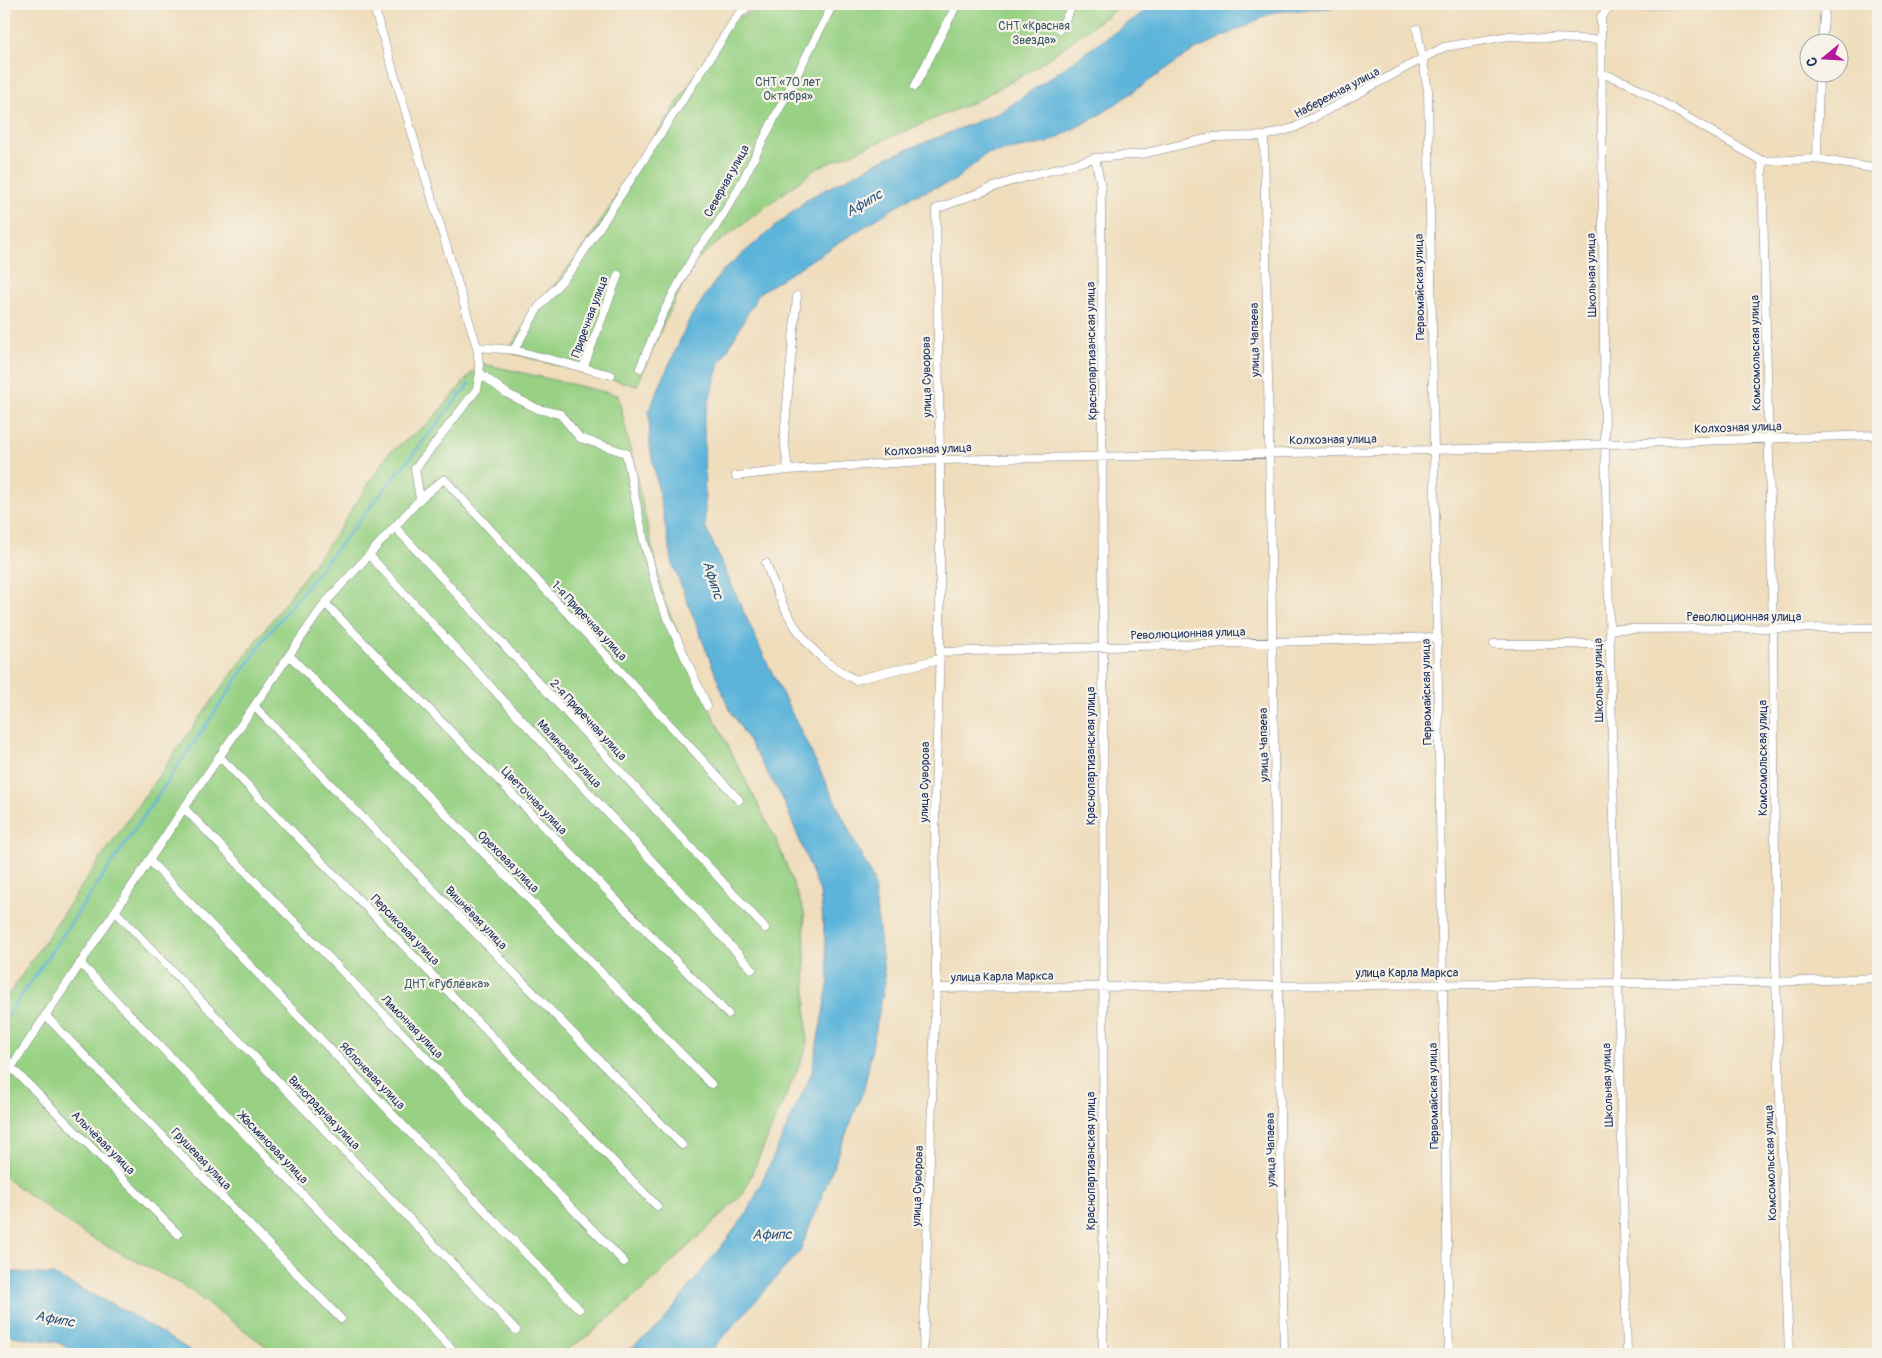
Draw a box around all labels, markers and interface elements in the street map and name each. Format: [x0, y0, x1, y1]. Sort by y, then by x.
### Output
park label: СНТ «Красная Звезда» [998, 19, 1070, 48]
north arrow [1800, 32, 1850, 82]
text: С [1803, 55, 1822, 69]
street label: Набережная улица [1292, 64, 1383, 122]
park label: СНТ «70 лет Октября» [755, 75, 821, 104]
street label: Северная улица [701, 142, 753, 220]
water label: Афипс [843, 185, 886, 220]
street label: Школьная улица [1584, 232, 1600, 317]
street label: Первомайская улица [1412, 233, 1428, 340]
street label: Приречная улица [568, 274, 612, 360]
street label: Краснопартизанская улица [1083, 281, 1101, 420]
street label: Комсомольская улица [1747, 294, 1765, 411]
street label: улица Чапаева [1247, 302, 1263, 378]
street label: улица Суворова [919, 336, 935, 419]
street label: Колхозная улица [1694, 419, 1782, 437]
street label: Колхозная улица [1289, 432, 1377, 448]
street label: Колхозная улица [884, 440, 973, 460]
water label: Афипс [699, 559, 727, 602]
street label: 1-я Приречная улица [548, 578, 630, 664]
street label: Революционная улица [1687, 610, 1802, 625]
street label: Революционная улица [1130, 624, 1246, 644]
street label: Школьная улица [1591, 637, 1607, 722]
street label: Первомайская улица [1419, 638, 1435, 745]
street label: 2-я Приречная улица [547, 676, 630, 764]
street label: Краснопартизанская улица [1084, 686, 1099, 825]
street label: Комсомольская улица [1756, 700, 1771, 816]
street label: улица Чапаева [1256, 707, 1272, 783]
street label: Малиновая улица [534, 717, 605, 792]
street label: улица Суворова [917, 741, 933, 824]
street label: Цветочная улица [498, 764, 570, 838]
street label: Ореховая улица [474, 828, 542, 896]
street label: Вишнёвая улица [442, 883, 510, 953]
street label: Персиковая улица [367, 892, 443, 969]
street label: улица Карла Маркса [1355, 966, 1459, 981]
street label: улица Карла Маркса [949, 969, 1054, 985]
park label: ДНТ «Рублёвка» [404, 977, 489, 992]
street label: Лимонная улица [377, 991, 446, 1062]
street label: Яблоневая улица [336, 1039, 408, 1113]
street label: Первомайская улица [1426, 1042, 1442, 1149]
street label: Школьная улица [1599, 1042, 1617, 1127]
street label: Виноградная улица [285, 1073, 363, 1153]
street label: Краснопартизанская улица [1084, 1091, 1099, 1230]
street label: Комсомольская улица [1761, 1104, 1781, 1221]
street label: Жасминовая улица [234, 1107, 311, 1187]
street label: Алычёвая улица [68, 1108, 138, 1178]
street label: улица Чапаева [1263, 1112, 1279, 1188]
street label: Грушевая улица [168, 1125, 235, 1193]
street label: улица Суворова [909, 1145, 927, 1228]
water label: Афипс [752, 1226, 793, 1243]
water label: Афипс [34, 1307, 77, 1331]

